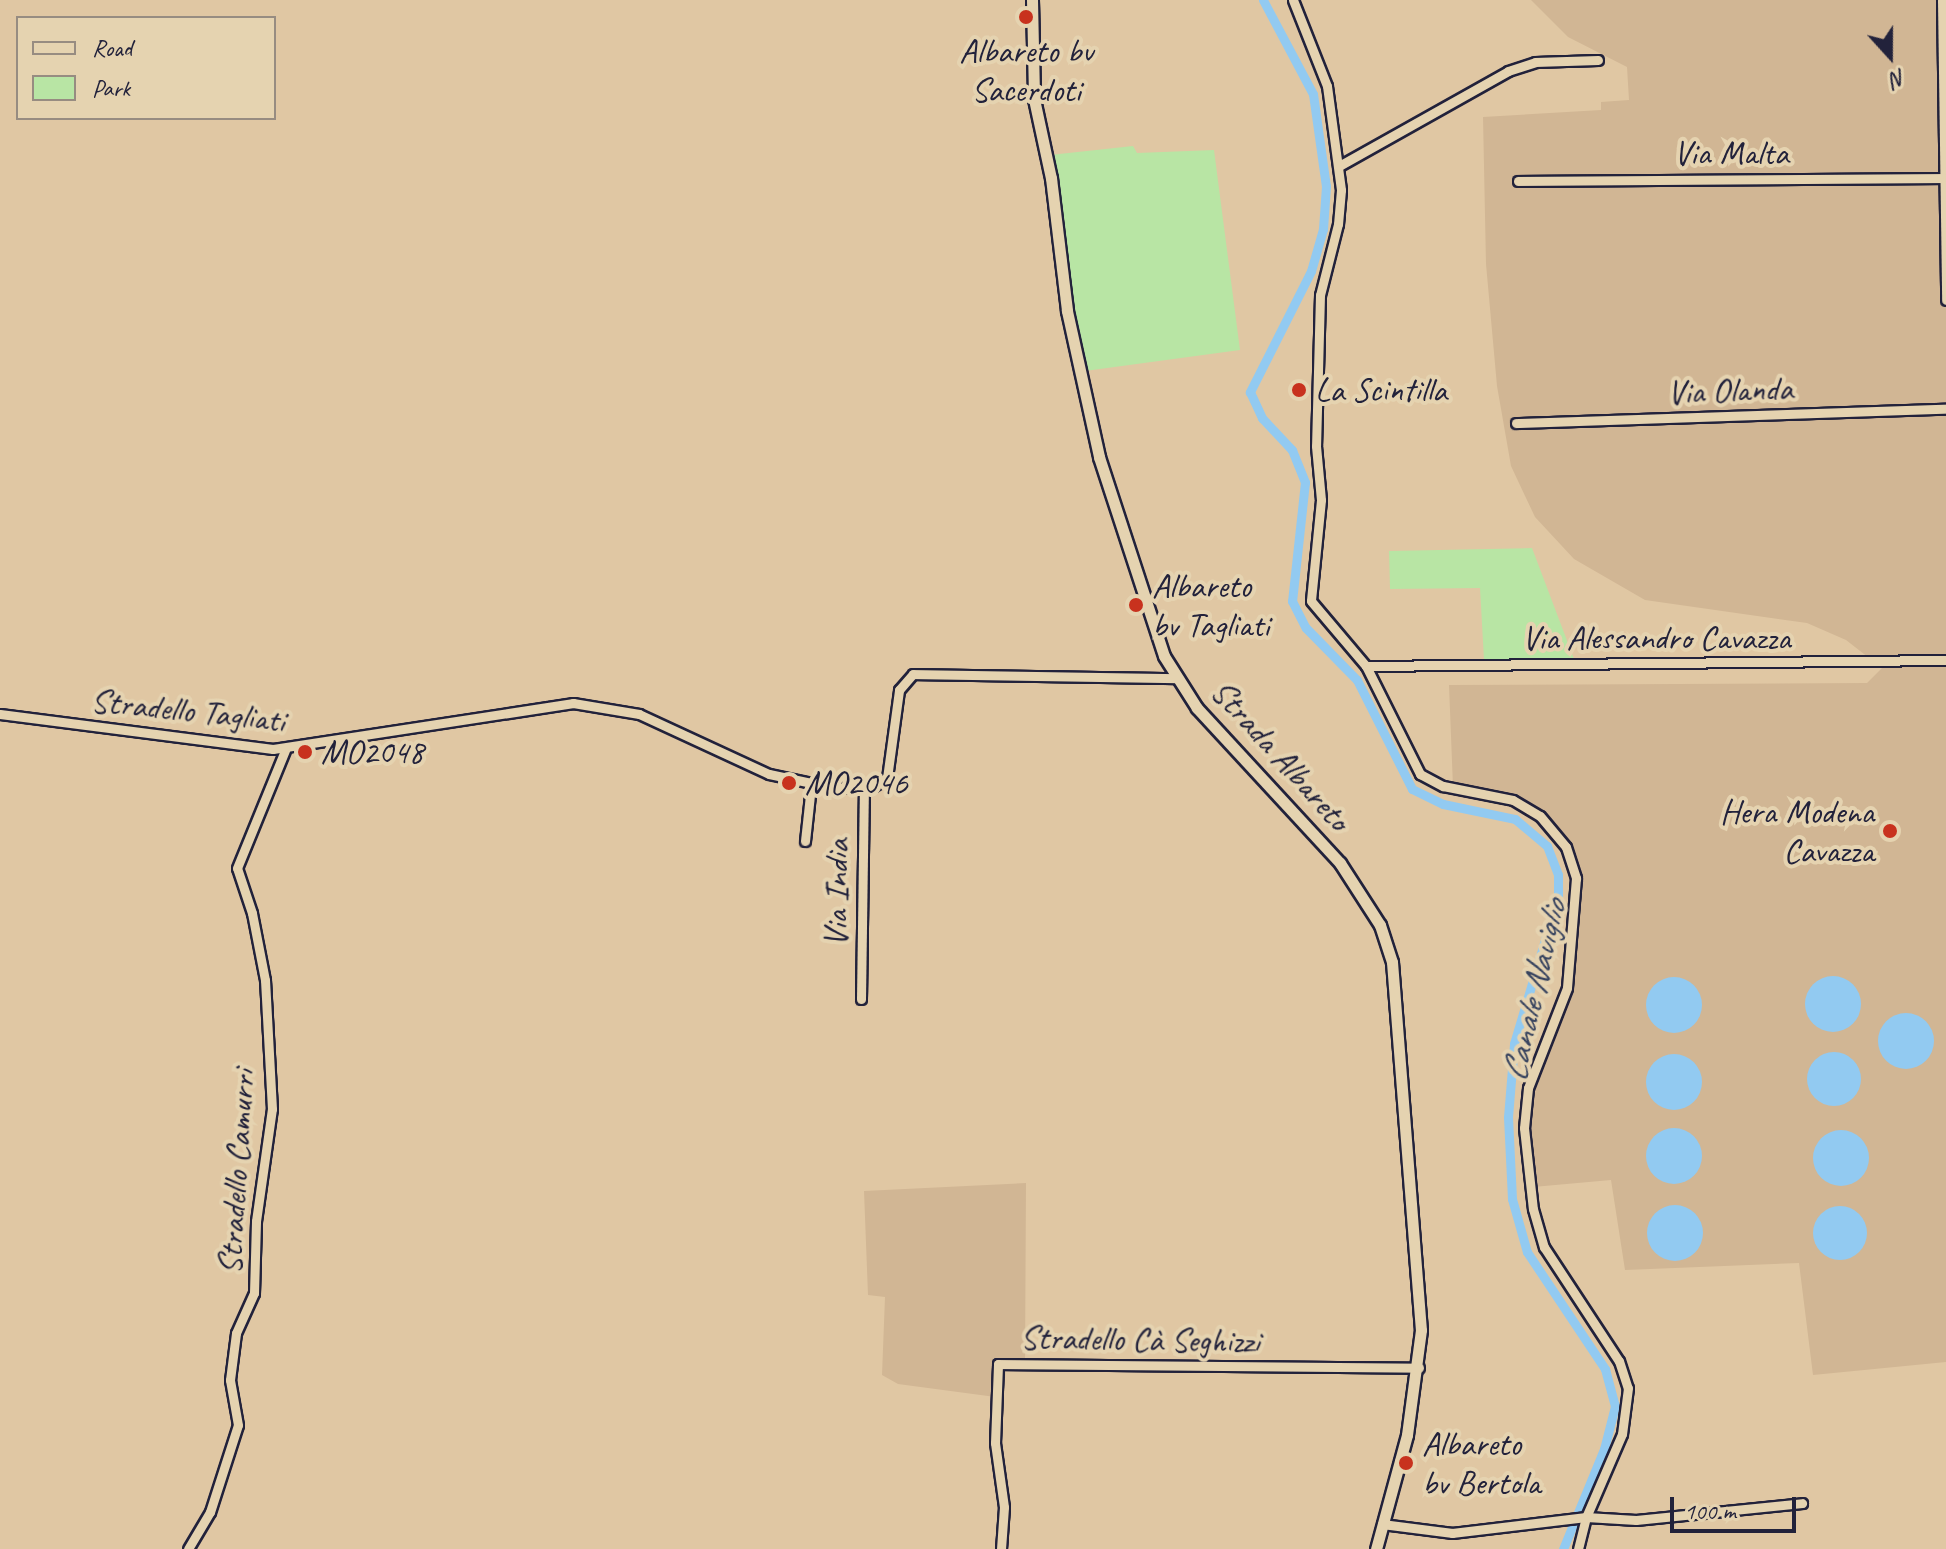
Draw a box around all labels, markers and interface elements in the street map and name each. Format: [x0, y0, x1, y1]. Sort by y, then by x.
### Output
marker: Albareto bv Sacerdoti [1017, 8, 1035, 26]
legend [16, 16, 276, 120]
north arrow [1850, 16, 1930, 96]
place label: Albareto bv Sacerdoti [959, 30, 1093, 110]
text: Road [92, 33, 132, 63]
text: N [1887, 63, 1910, 94]
text: Park [92, 73, 130, 103]
street label: Via Malta [1674, 133, 1788, 173]
street label: Via Olanda [1667, 367, 1793, 413]
place label: La Scintilla [1315, 370, 1445, 410]
marker: La Scintilla [1290, 381, 1308, 399]
place label: Albareto bv Tagliati [1152, 565, 1269, 644]
marker: Albareto bv Tagliati [1127, 596, 1145, 614]
street label: Via Alessandro Cavazza [1522, 618, 1790, 658]
street label: Strada Albareto [1202, 671, 1360, 839]
street label: Stradello Tagliati [89, 680, 287, 740]
place label: MO2048 [321, 732, 424, 772]
marker: MO2048 [296, 743, 314, 761]
place label: MO2046 [805, 763, 908, 803]
marker: MO2046 [780, 774, 798, 792]
place label: Hera Modena Cavazza [1720, 791, 1874, 870]
marker: Hera Modena Cavazza [1881, 822, 1899, 840]
street label: Via India [815, 839, 857, 947]
water label: Canale Naviglio [1492, 897, 1576, 1085]
street label: Stradello Camurri [208, 1068, 264, 1276]
street label: Stradello Cà Seghizzi [1020, 1317, 1260, 1361]
place label: Albareto bv Bertola [1422, 1423, 1540, 1502]
marker: Albareto bv Bertola [1397, 1454, 1415, 1472]
scale bar [1674, 1481, 1800, 1531]
text: 100 m [1684, 1496, 1736, 1526]

